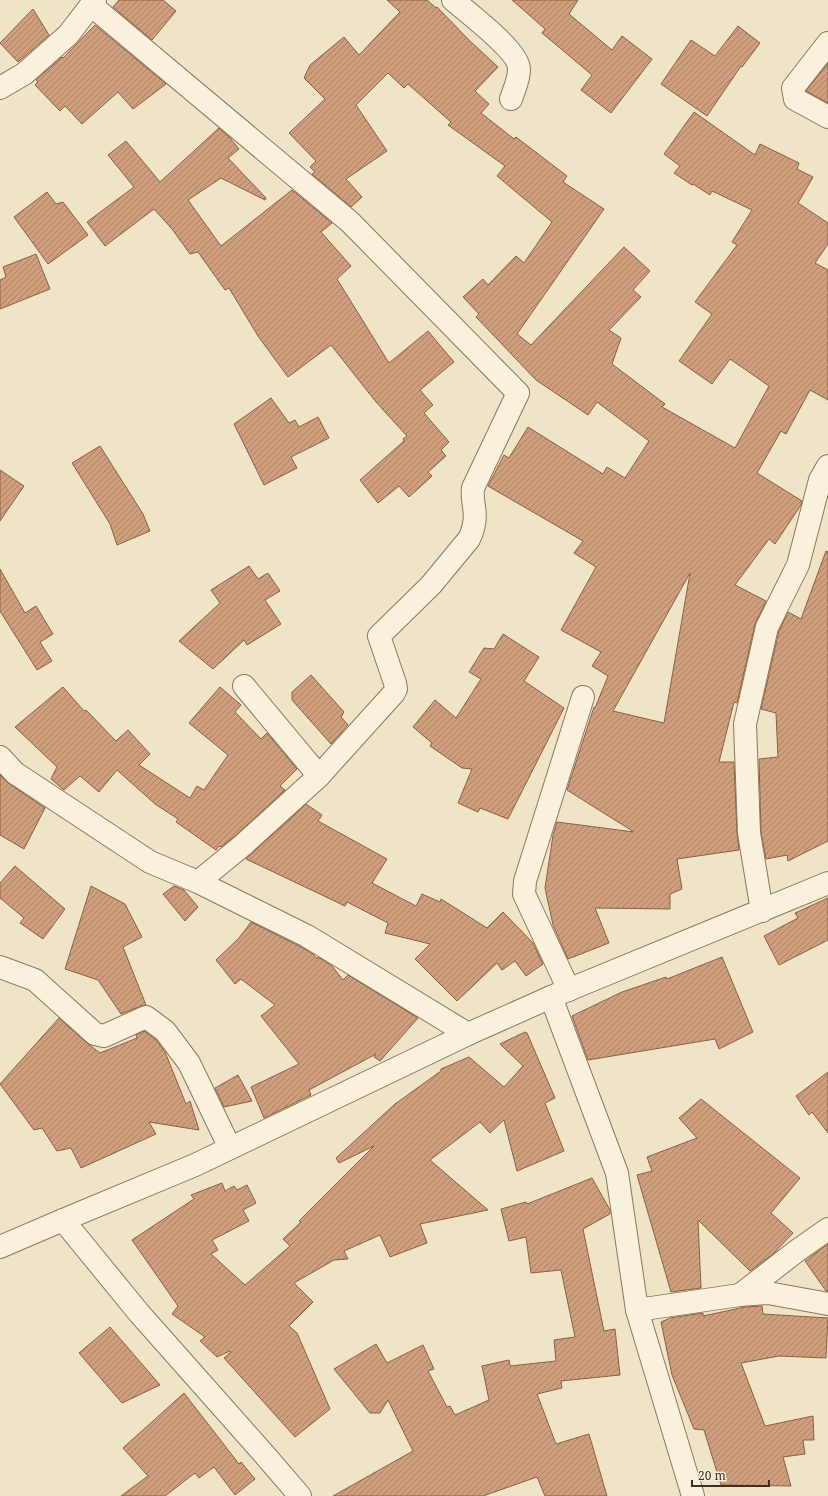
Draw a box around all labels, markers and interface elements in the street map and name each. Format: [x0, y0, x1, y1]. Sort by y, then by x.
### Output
scale bar [692, 1462, 769, 1488]
text: 20 m [698, 1467, 726, 1484]

